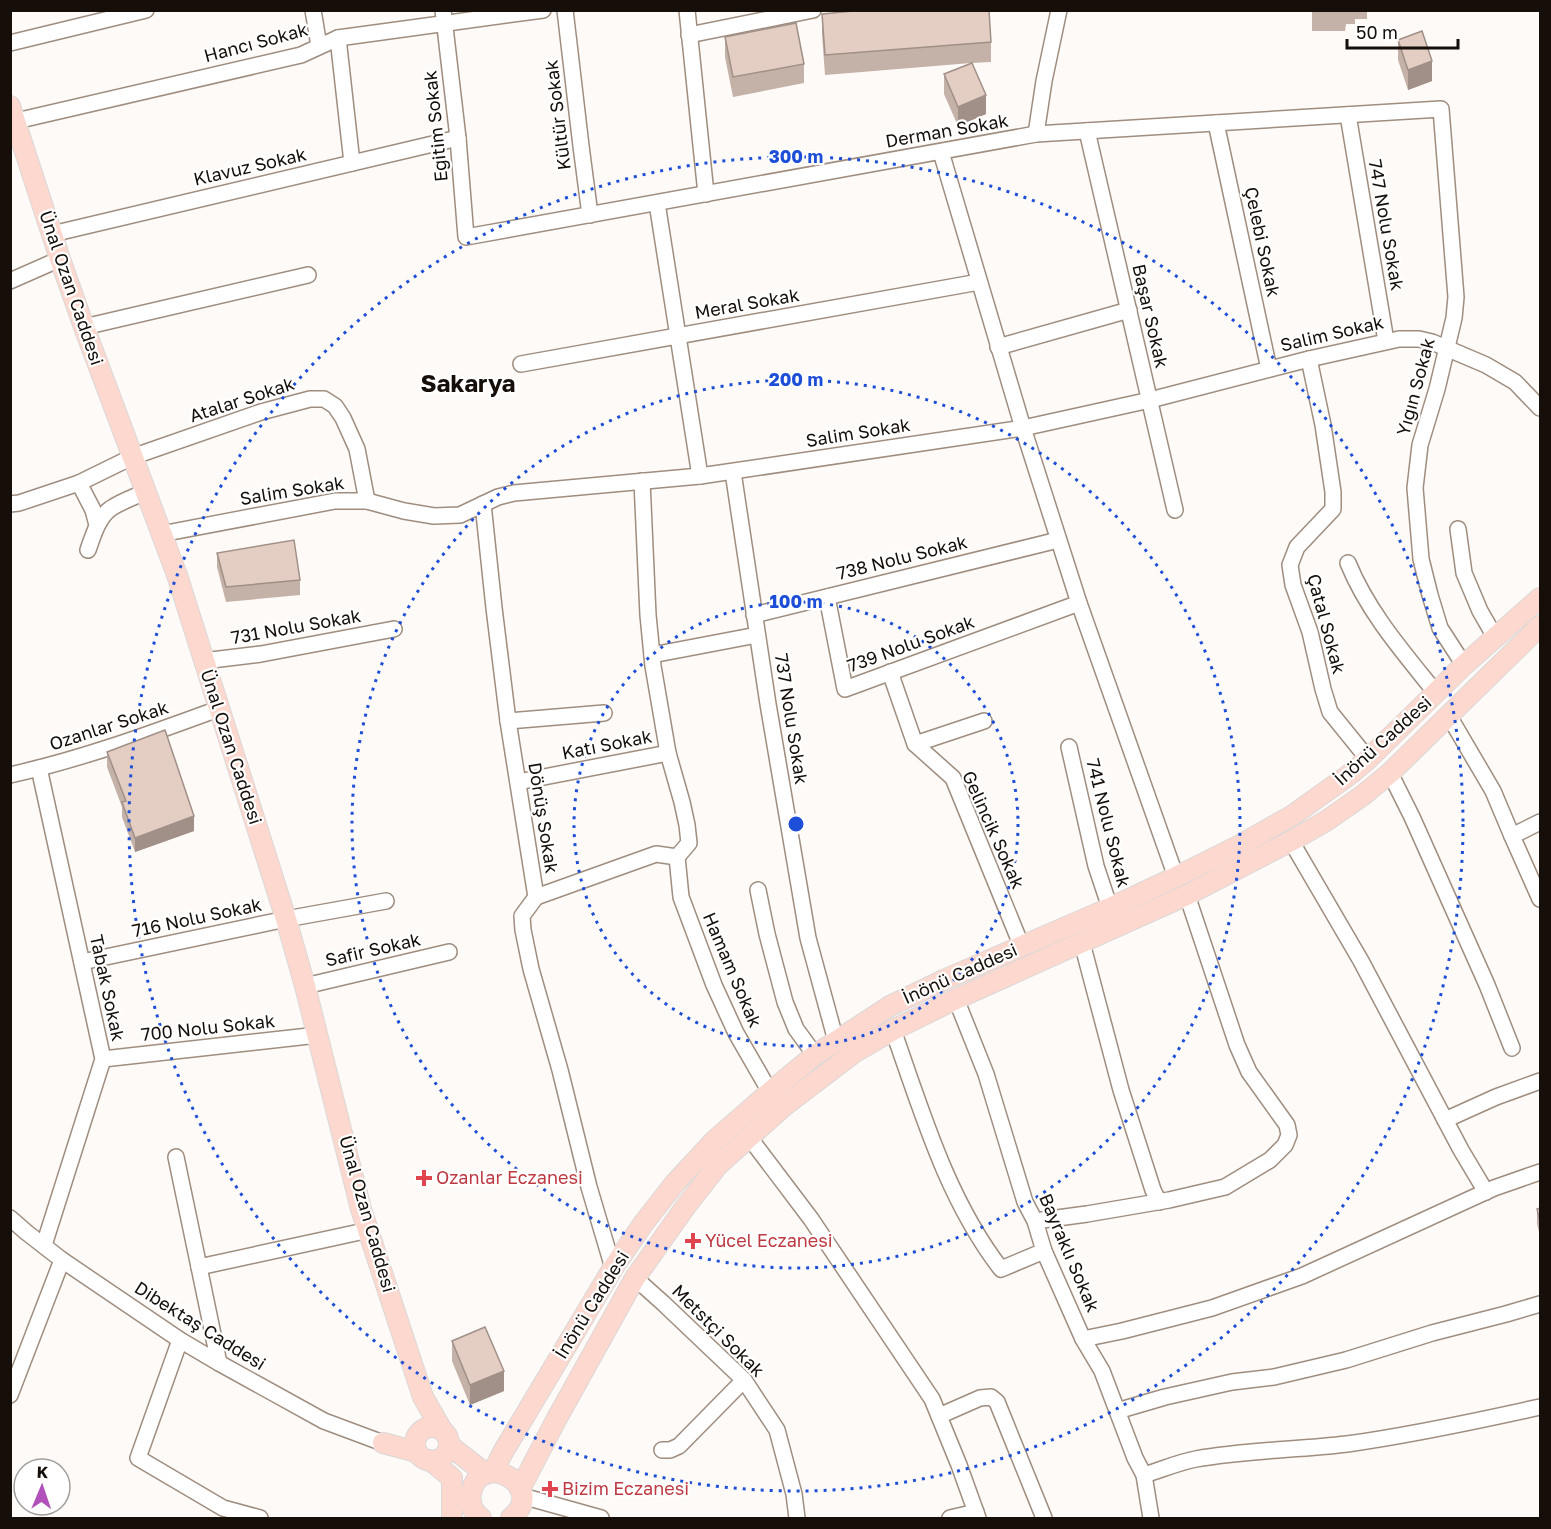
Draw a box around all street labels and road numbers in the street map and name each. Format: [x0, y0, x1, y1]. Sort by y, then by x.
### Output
street label: Hancı Sokak [201, 18, 310, 66]
street label: Kültür Sokak [539, 59, 575, 171]
street label: Eğitim Sokak [418, 69, 452, 183]
street label: Derman Sokak [884, 108, 1010, 152]
street label: Klavuz Sokak [191, 142, 308, 190]
street label: 747 Nolu Sokak [1365, 158, 1409, 292]
street label: Çelebi Sokak [1241, 185, 1285, 299]
street label: Ünal Ozan Caddesi [35, 207, 109, 368]
street label: Başar Sokak [1128, 262, 1174, 370]
street label: Meral Sokak [693, 283, 801, 323]
street label: Salim Sokak [1278, 310, 1386, 356]
street label: Yığın Sokak [1391, 335, 1439, 438]
street label: Atalar Sokak [187, 372, 297, 426]
street label: Salim Sokak [804, 413, 912, 451]
street label: Salim Sokak [238, 471, 346, 509]
street label: 738 Nolu Sokak [834, 530, 969, 584]
street label: Çatal Sokak [1303, 571, 1351, 676]
street label: 731 Nolu Sokak [229, 604, 363, 648]
street label: 739 Nolu Sokak [844, 610, 977, 676]
street label: 737 Nolu Sokak [771, 652, 813, 786]
street label: Ünal Ozan Caddesi [196, 666, 267, 827]
street label: İnönü Caddesi [1329, 691, 1436, 790]
street label: Ozanlar Sokak [46, 695, 171, 755]
street label: Katı Sokak [560, 724, 654, 764]
street label: 741 Nolu Sokak [1082, 756, 1136, 889]
street label: Dönüş Sokak [524, 761, 564, 875]
street label: Gelincik Sokak [958, 767, 1030, 892]
street label: 716 Nolu Sokak [130, 893, 264, 941]
street label: Hamam Sokak [699, 909, 767, 1031]
street label: Safir Sokak [323, 927, 423, 971]
street label: Tabak Sokak [86, 933, 130, 1043]
street label: İnönü Caddesi [899, 938, 1020, 1008]
street label: 700 Nolu Sokak [140, 1009, 276, 1045]
street label: Ünal Ozan Caddesi [335, 1133, 401, 1295]
street label: Bayraklı Sokak [1035, 1190, 1105, 1315]
street label: İnönü Caddesi [549, 1246, 633, 1363]
street label: Dibektaş Caddesi [131, 1276, 270, 1374]
street label: Metstçi Sokak [668, 1280, 769, 1381]

